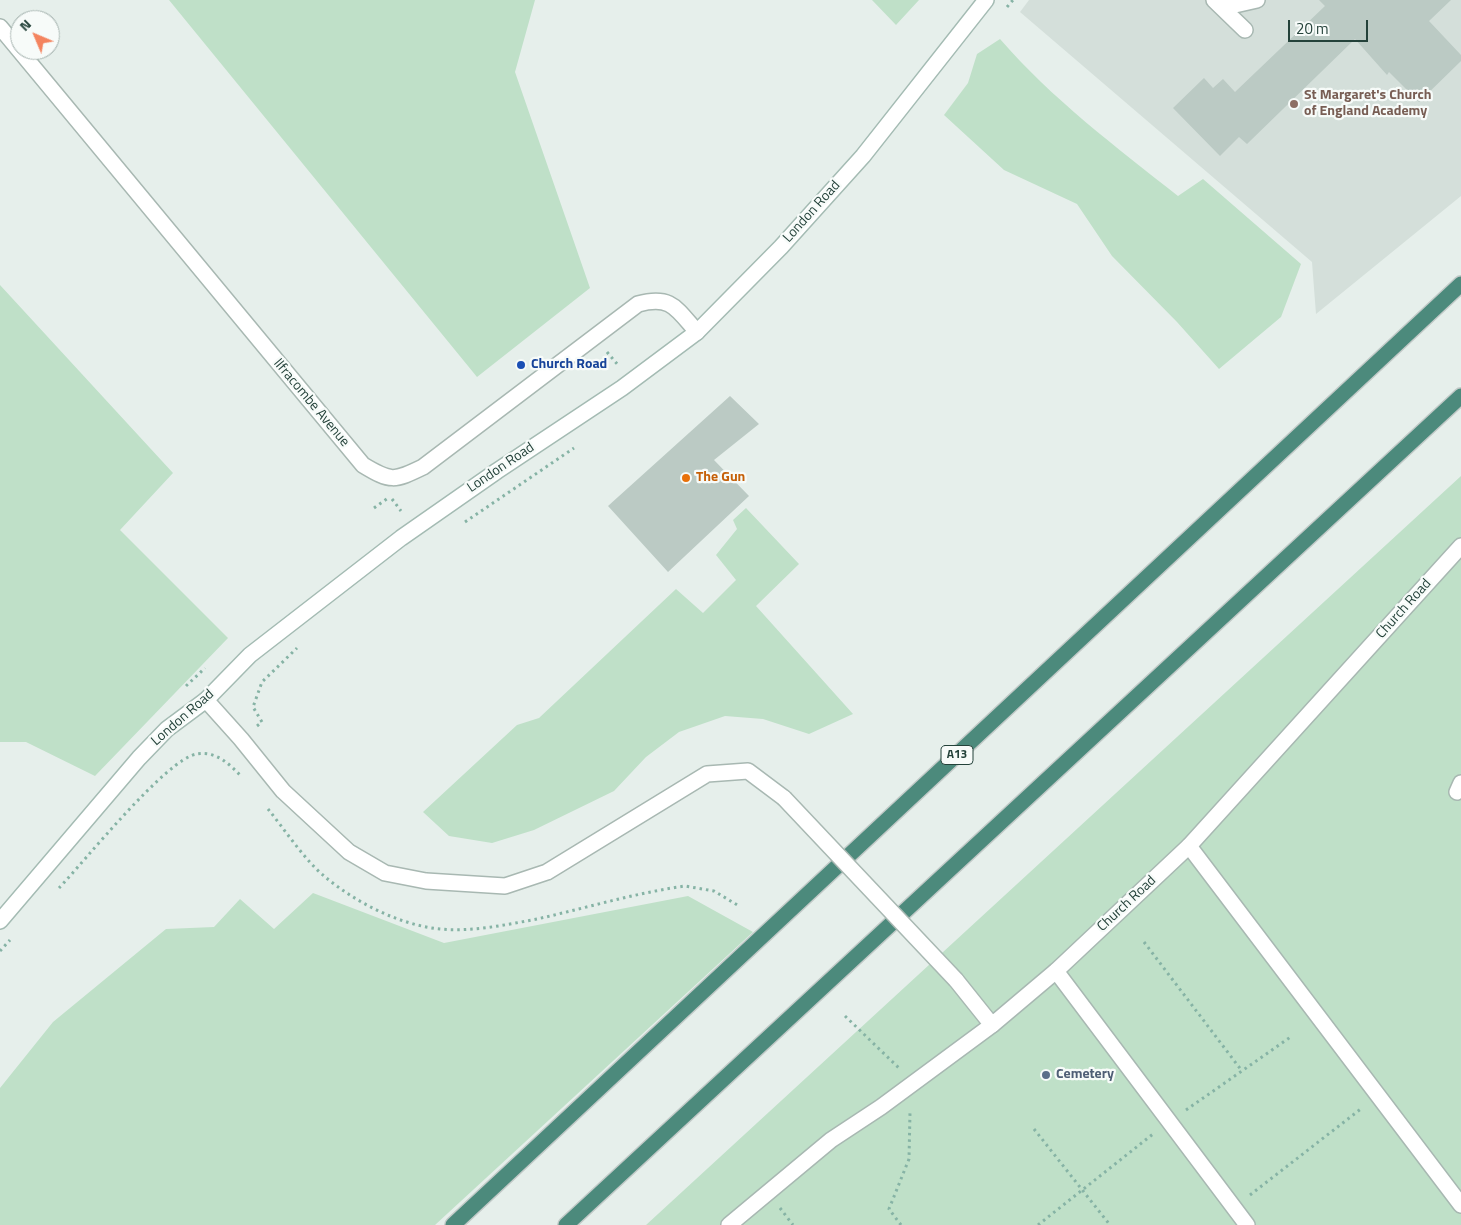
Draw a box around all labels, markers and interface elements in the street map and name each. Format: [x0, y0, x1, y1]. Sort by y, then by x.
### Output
north arrow [10, 10, 60, 60]
scale bar [1291, 10, 1371, 42]
text: N [14, 14, 36, 36]
text: 20 m [1296, 17, 1329, 40]
place label: St Margaret's Church of England Academy [1304, 88, 1431, 120]
marker: St Margaret's Church of England Academy [1288, 98, 1300, 110]
street label: London Road [780, 178, 844, 246]
street label: Ilfracombe Avenue [269, 356, 353, 450]
place label: Church Road [531, 357, 607, 373]
marker: Church Road [515, 359, 527, 371]
street label: London Road [464, 439, 538, 497]
place label: The Gun [696, 470, 745, 486]
marker: The Gun [680, 472, 692, 484]
street label: Church Road [1373, 576, 1435, 642]
street label: London Road [148, 686, 218, 750]
road number: A13 [941, 746, 973, 764]
street label: Church Road [1094, 873, 1160, 935]
place label: Cemetery [1056, 1067, 1114, 1083]
marker: Cemetery [1040, 1069, 1052, 1081]

